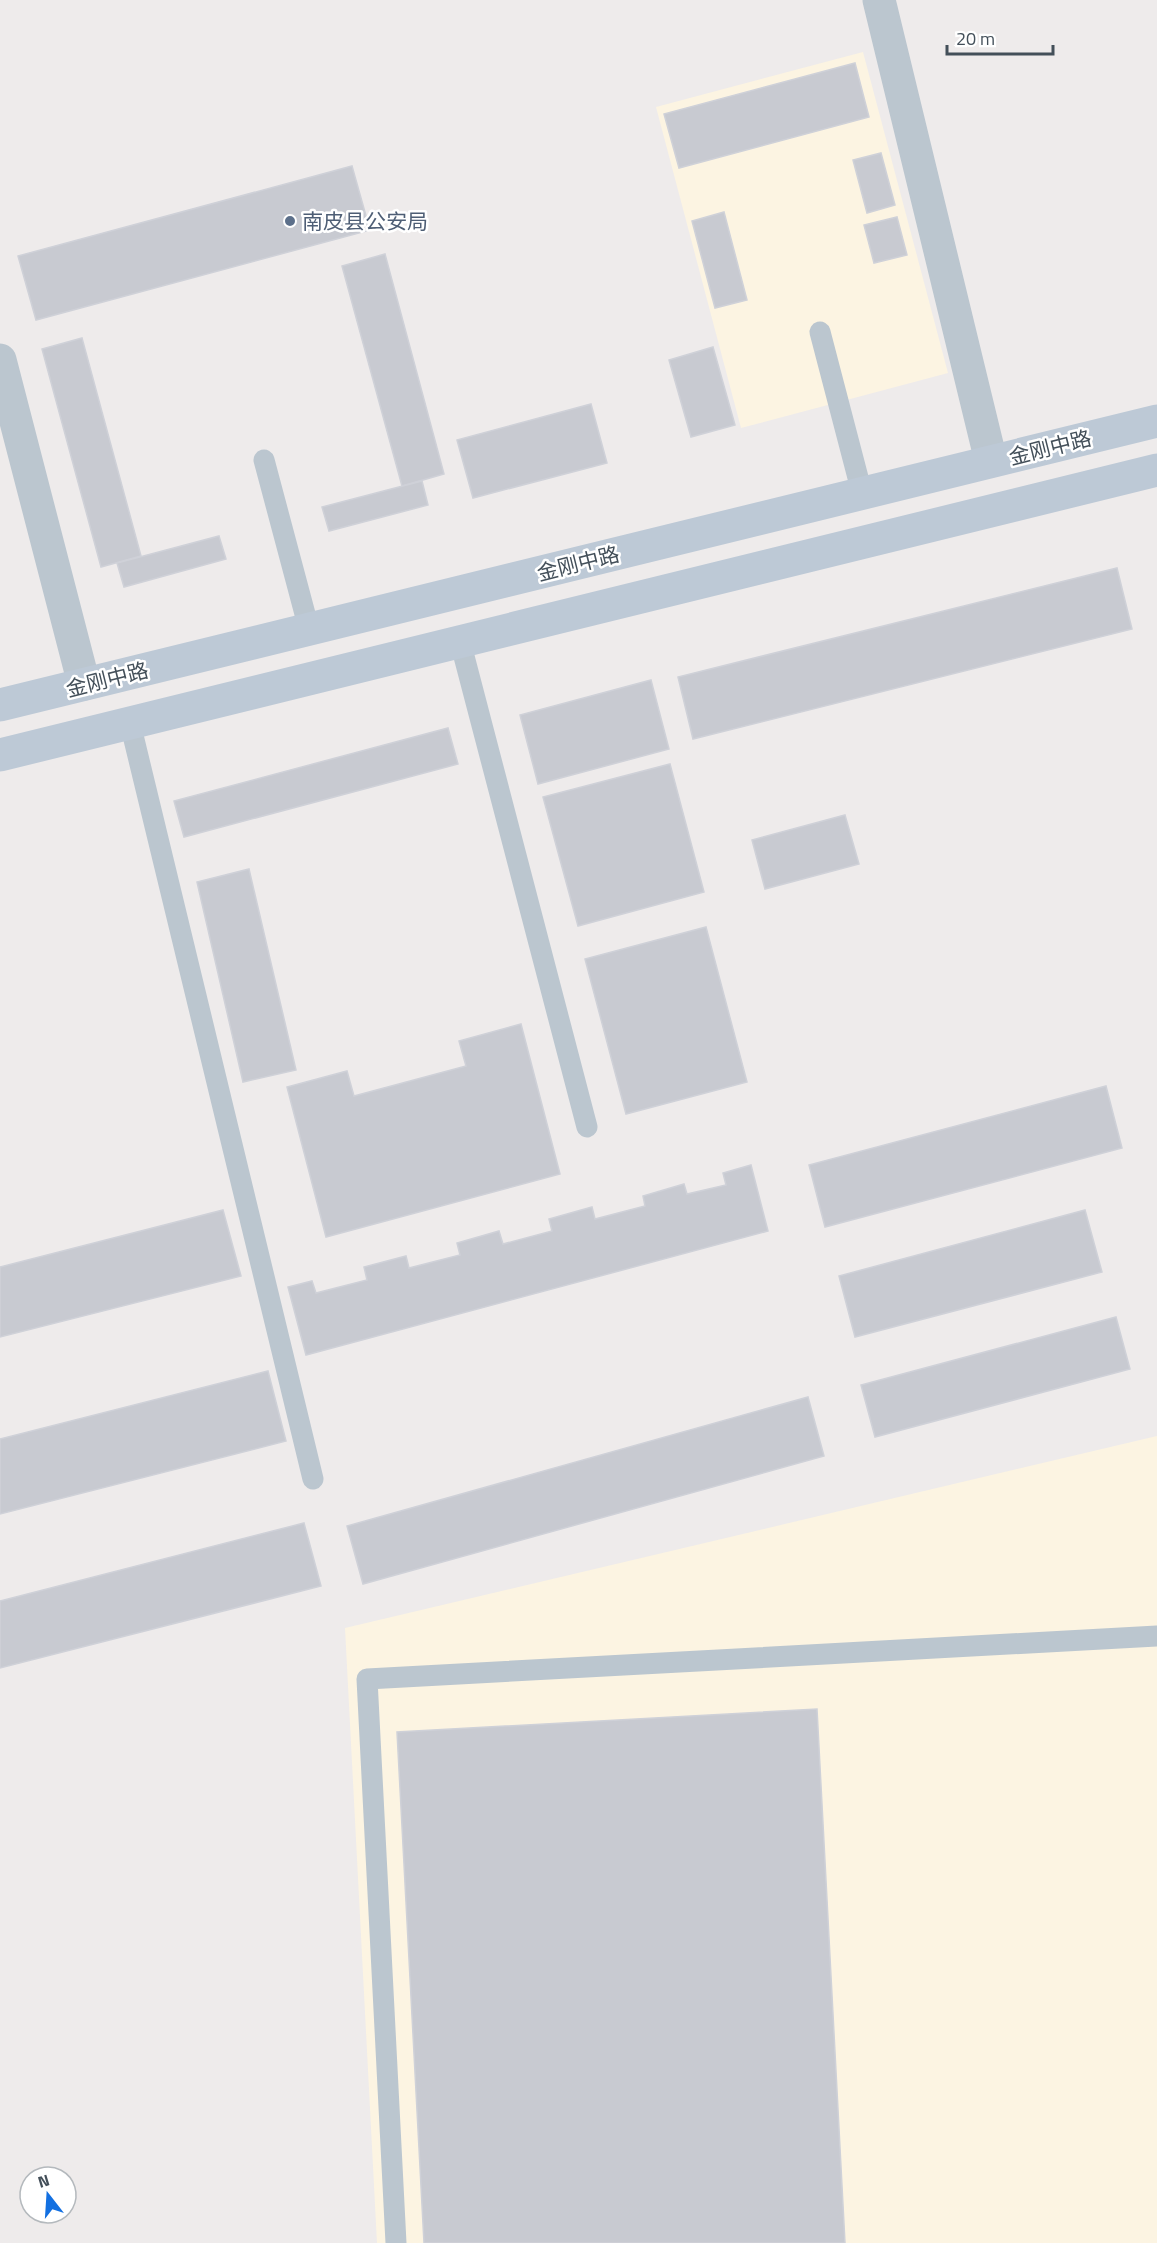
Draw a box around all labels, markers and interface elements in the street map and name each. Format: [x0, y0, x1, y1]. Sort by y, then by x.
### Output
scale bar [947, 18, 1054, 56]
text: 20 m [956, 25, 995, 52]
place label: 南皮县公安局 [302, 205, 428, 237]
marker: 南皮县公安局 [283, 214, 297, 228]
street label: 金刚中路 [1005, 421, 1095, 473]
street label: 金刚中路 [533, 537, 623, 589]
street label: 金刚中路 [62, 653, 152, 705]
north arrow [18, 2165, 78, 2225]
text: N [35, 2168, 52, 2194]

